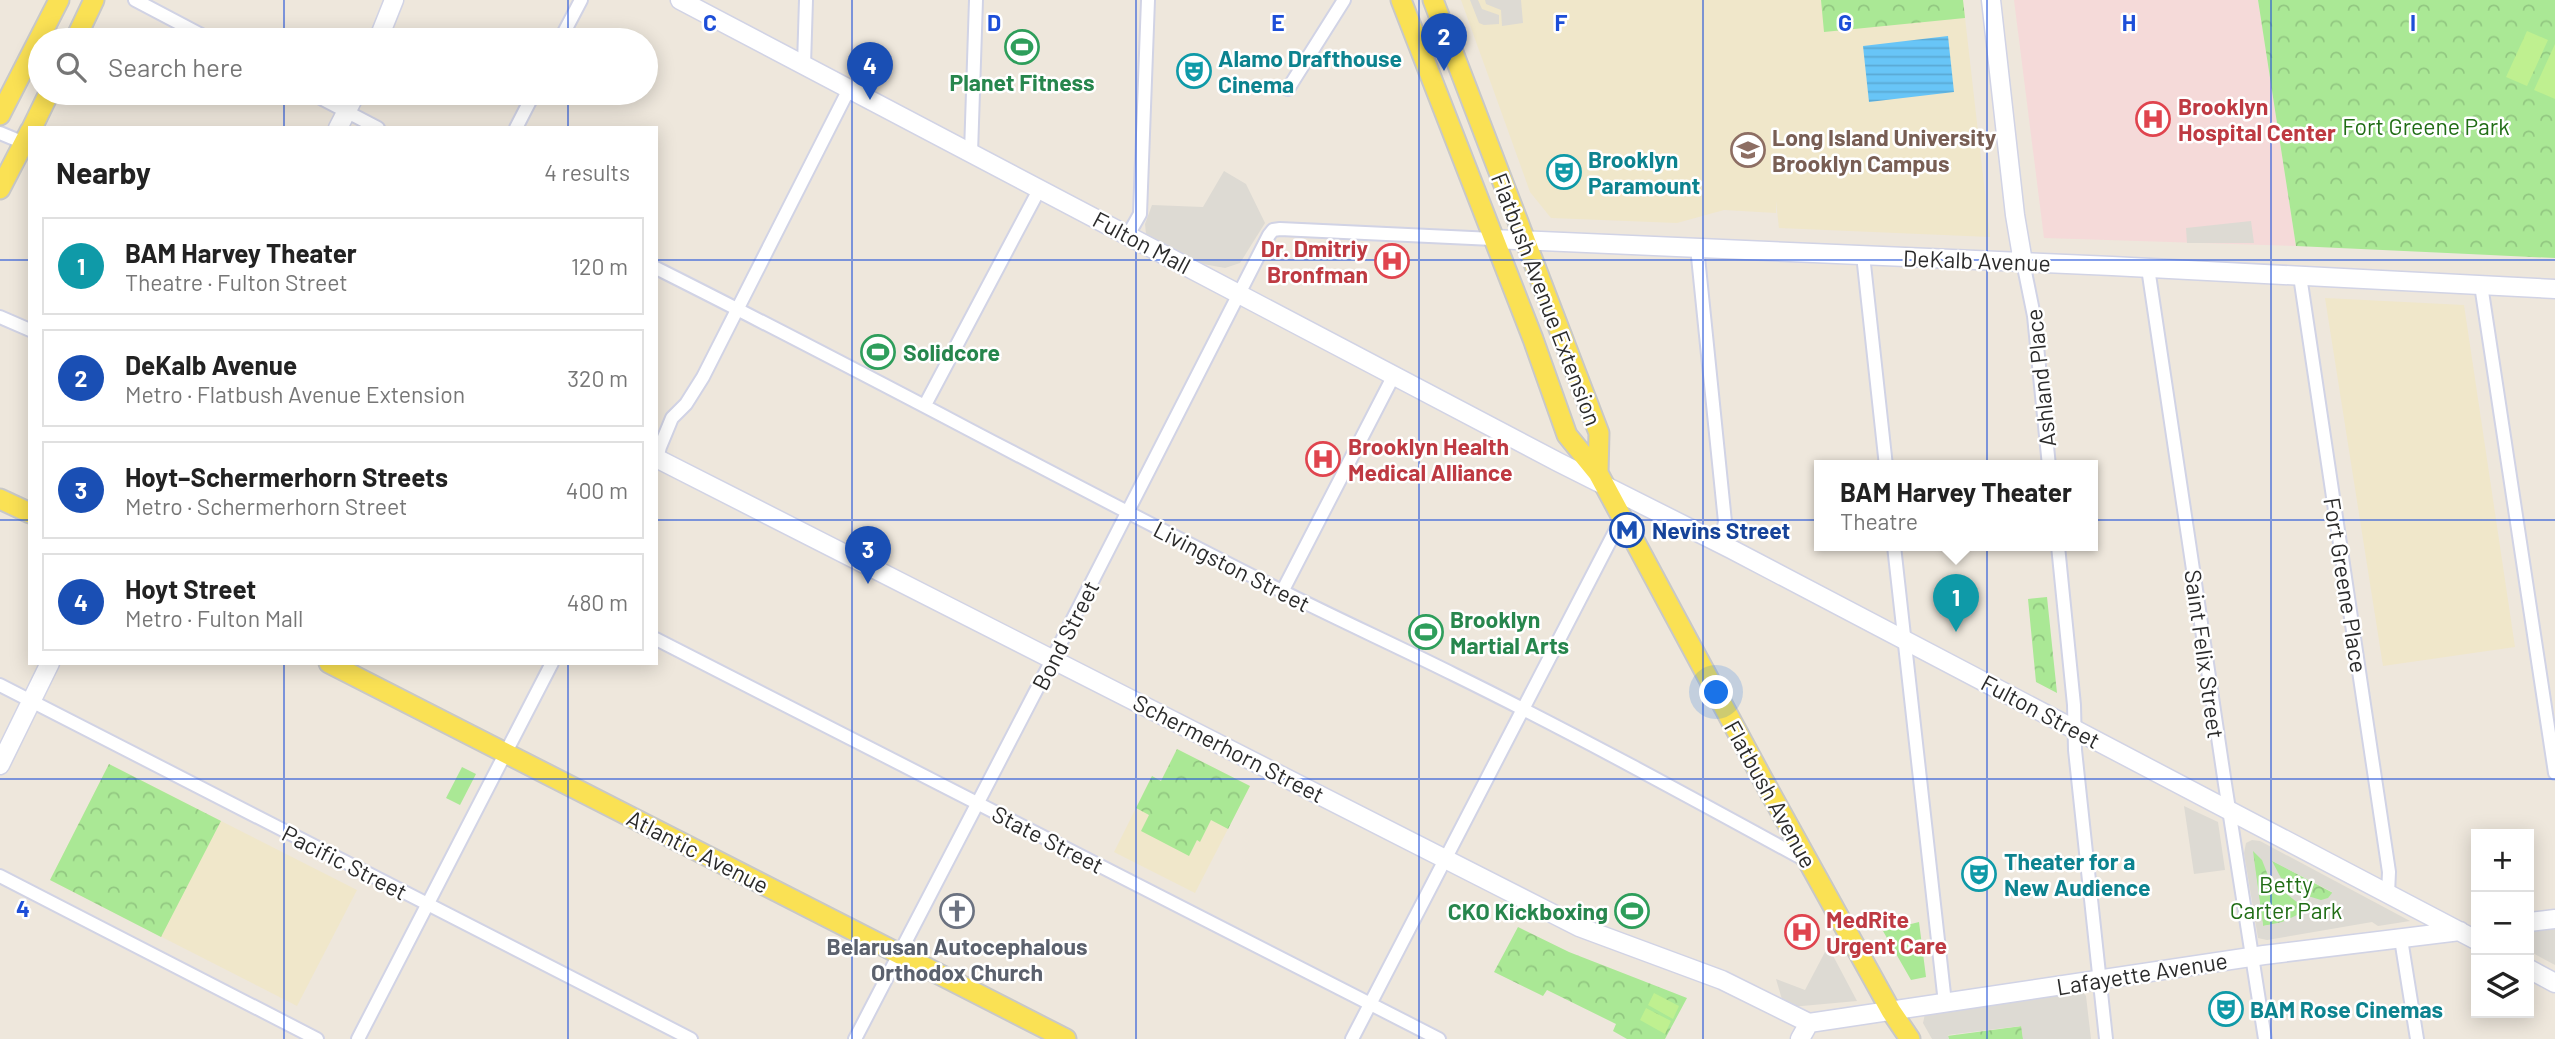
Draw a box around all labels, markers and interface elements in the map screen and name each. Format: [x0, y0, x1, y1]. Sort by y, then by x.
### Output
text: C [703, 8, 717, 36]
text: D [987, 8, 1001, 36]
text: E [1271, 8, 1285, 36]
text: F [1555, 8, 1568, 36]
text: G [1838, 8, 1852, 36]
text: H [2122, 8, 2136, 36]
text: I [2410, 8, 2416, 36]
pin: 2 [1421, 13, 1467, 71]
search box [28, 28, 658, 105]
sports icon: Planet Fitness [1003, 28, 1041, 66]
pin: 4 [847, 42, 893, 100]
place label: Alamo Drafthouse Cinema [1218, 44, 1402, 98]
icon: search [52, 48, 90, 86]
text: Search here [108, 51, 243, 82]
theatre icon: Alamo Drafthouse Cinema [1175, 52, 1213, 90]
place label: Planet Fitness [950, 68, 1094, 96]
place label: Brooklyn Hospital Center [2178, 92, 2336, 146]
hospital icon: Brooklyn Hospital Center [2134, 100, 2172, 138]
park label: Fort Greene Park [2342, 112, 2510, 140]
place label: Long Island University Brooklyn Campus [1772, 123, 1997, 177]
school or university icon: Long Island University Brooklyn Campus [1729, 131, 1767, 169]
place label: Brooklyn Paramount [1588, 145, 1700, 199]
theatre icon: Brooklyn Paramount [1545, 153, 1583, 191]
text: Nearby [56, 154, 151, 190]
text: 4 results [544, 158, 630, 186]
street label: Flatbush Avenue Extension [1486, 169, 1608, 429]
street label: Fulton Mall [1088, 205, 1196, 279]
place label: Dr. Dmitriy Bronfman [1261, 234, 1368, 288]
text: BAM Harvey Theater [125, 237, 357, 268]
hospital icon: Dr. Dmitriy Bronfman [1373, 242, 1411, 280]
street label: DeKalb Avenue [1903, 243, 2051, 277]
text: 1 [77, 252, 85, 280]
text: 120 m [571, 252, 628, 280]
text: Theatre · Fulton Street [125, 268, 348, 296]
street label: Ashland Place [2019, 308, 2061, 448]
sports icon: Solidcore [859, 333, 897, 371]
place label: Solidcore [903, 338, 1000, 366]
text: DeKalb Avenue [125, 349, 297, 380]
text: 2 [75, 364, 87, 392]
text: 320 m [567, 364, 628, 392]
text: Metro · Flatbush Avenue Extension [125, 380, 465, 408]
place label: Brooklyn Health Medical Alliance [1348, 432, 1513, 486]
hospital icon: Brooklyn Health Medical Alliance [1304, 440, 1342, 478]
popup [1814, 460, 2098, 551]
text: Hoyt–Schermerhorn Streets [125, 461, 448, 492]
text: 3 [75, 476, 87, 504]
text: 400 m [566, 476, 628, 504]
text: BAM Harvey Theater [1840, 476, 2072, 507]
text: Metro · Schermerhorn Street [125, 492, 407, 520]
street label: Fort Greene Place [2318, 495, 2374, 675]
text: Theatre [1840, 507, 1918, 535]
metro station icon: Nevins Street [1608, 511, 1646, 549]
street label: Livingston Street [1149, 515, 1315, 617]
place label: Nevins Street [1652, 516, 1790, 544]
pin: 3 [845, 526, 891, 584]
street label: Saint Felix Street [2179, 568, 2231, 740]
text: Hoyt Street [125, 573, 256, 604]
pin: 1 [1933, 574, 1979, 632]
street label: Bond Street [1025, 576, 1105, 694]
text: 4 [74, 588, 88, 616]
text: 480 m [567, 588, 628, 616]
text: Metro · Fulton Mall [125, 604, 303, 632]
place label: Brooklyn Martial Arts [1450, 605, 1569, 659]
sports icon: Brooklyn Martial Arts [1407, 613, 1445, 651]
street label: Fulton Street [1977, 668, 2105, 754]
your location [1699, 675, 1733, 709]
street label: Schermerhorn Street [1129, 688, 1329, 808]
street label: Flatbush Avenue [1719, 715, 1823, 873]
street label: State Street [988, 799, 1108, 879]
street label: Atlantic Avenue [622, 803, 774, 899]
street label: Pacific Street [278, 819, 412, 905]
map controls [2471, 829, 2534, 1018]
button: + [2471, 829, 2534, 892]
place label: Theater for a New Audience [2004, 847, 2151, 901]
theatre icon: Theater for a New Audience [1960, 855, 1998, 893]
park label: Betty Carter Park [2230, 870, 2342, 924]
church icon: Belarusan Autocephalous Orthodox Church [938, 892, 976, 930]
sports icon: CKO Kickboxing [1613, 892, 1651, 930]
button: − [2471, 892, 2534, 955]
text: 4 [16, 894, 30, 922]
place label: CKO Kickboxing [1448, 897, 1608, 925]
place label: MedRite Urgent Care [1826, 905, 1947, 959]
hospital icon: MedRite Urgent Care [1783, 913, 1821, 951]
place label: Belarusan Autocephalous Orthodox Church [826, 932, 1088, 986]
street label: Lafayette Avenue [2054, 946, 2230, 1000]
button: layers [2471, 955, 2534, 1018]
theatre icon: BAM Rose Cinemas [2207, 990, 2245, 1028]
place label: BAM Rose Cinemas [2250, 995, 2443, 1023]

